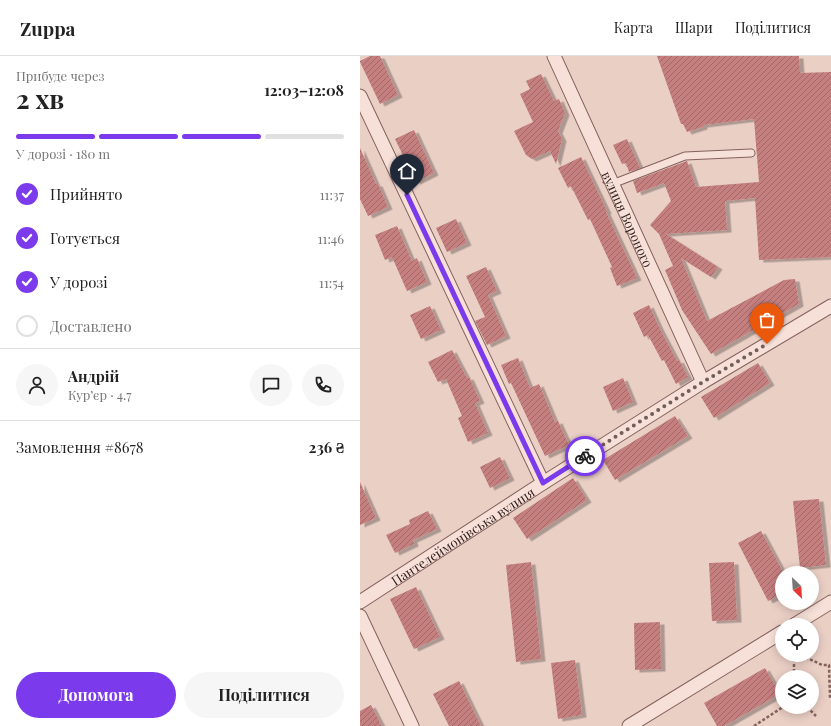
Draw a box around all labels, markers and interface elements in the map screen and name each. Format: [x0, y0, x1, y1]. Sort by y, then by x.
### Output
text: Zuppa [20, 15, 75, 41]
text: Карта [614, 18, 653, 37]
text: Шари [675, 18, 713, 37]
text: Поділитися [735, 18, 811, 37]
text: Прибуде через [16, 67, 105, 84]
text: 12:03–12:08 [264, 80, 344, 100]
text: 2 хв [16, 81, 64, 116]
text: У дорозі · 180 m [16, 145, 110, 162]
pin [390, 154, 424, 195]
icon: home [396, 160, 418, 182]
street label: вулиця Вороного [599, 168, 658, 270]
icon: check [16, 183, 38, 205]
text: Прийнято [50, 184, 122, 204]
text: 11:37 [320, 186, 344, 203]
icon: check [16, 227, 38, 249]
text: Готується [50, 228, 120, 248]
text: 11:46 [318, 230, 344, 247]
icon: check [16, 271, 38, 293]
text: У дорозі [50, 272, 108, 292]
text: 11:54 [319, 274, 344, 291]
pin [750, 303, 784, 344]
icon: bag [756, 309, 778, 331]
text: Доставлено [50, 316, 132, 336]
button: person [16, 364, 58, 406]
button: chat [250, 364, 292, 406]
button: phone [302, 364, 344, 406]
text: Андрій [68, 366, 119, 386]
text: Кур’єр · 4.7 [68, 386, 132, 403]
courier [565, 436, 605, 476]
text: Замовлення #8678 [16, 437, 144, 457]
text: 236 ₴ [309, 437, 344, 457]
icon: bike [574, 445, 596, 467]
street label: Пантелеймонівська вулиця [387, 483, 537, 588]
north arrow [775, 566, 819, 610]
map controls [775, 566, 819, 714]
button: locate [775, 618, 819, 662]
button: layers [775, 670, 819, 714]
button: Допомога [16, 672, 176, 718]
button: Поділитися [184, 672, 344, 718]

